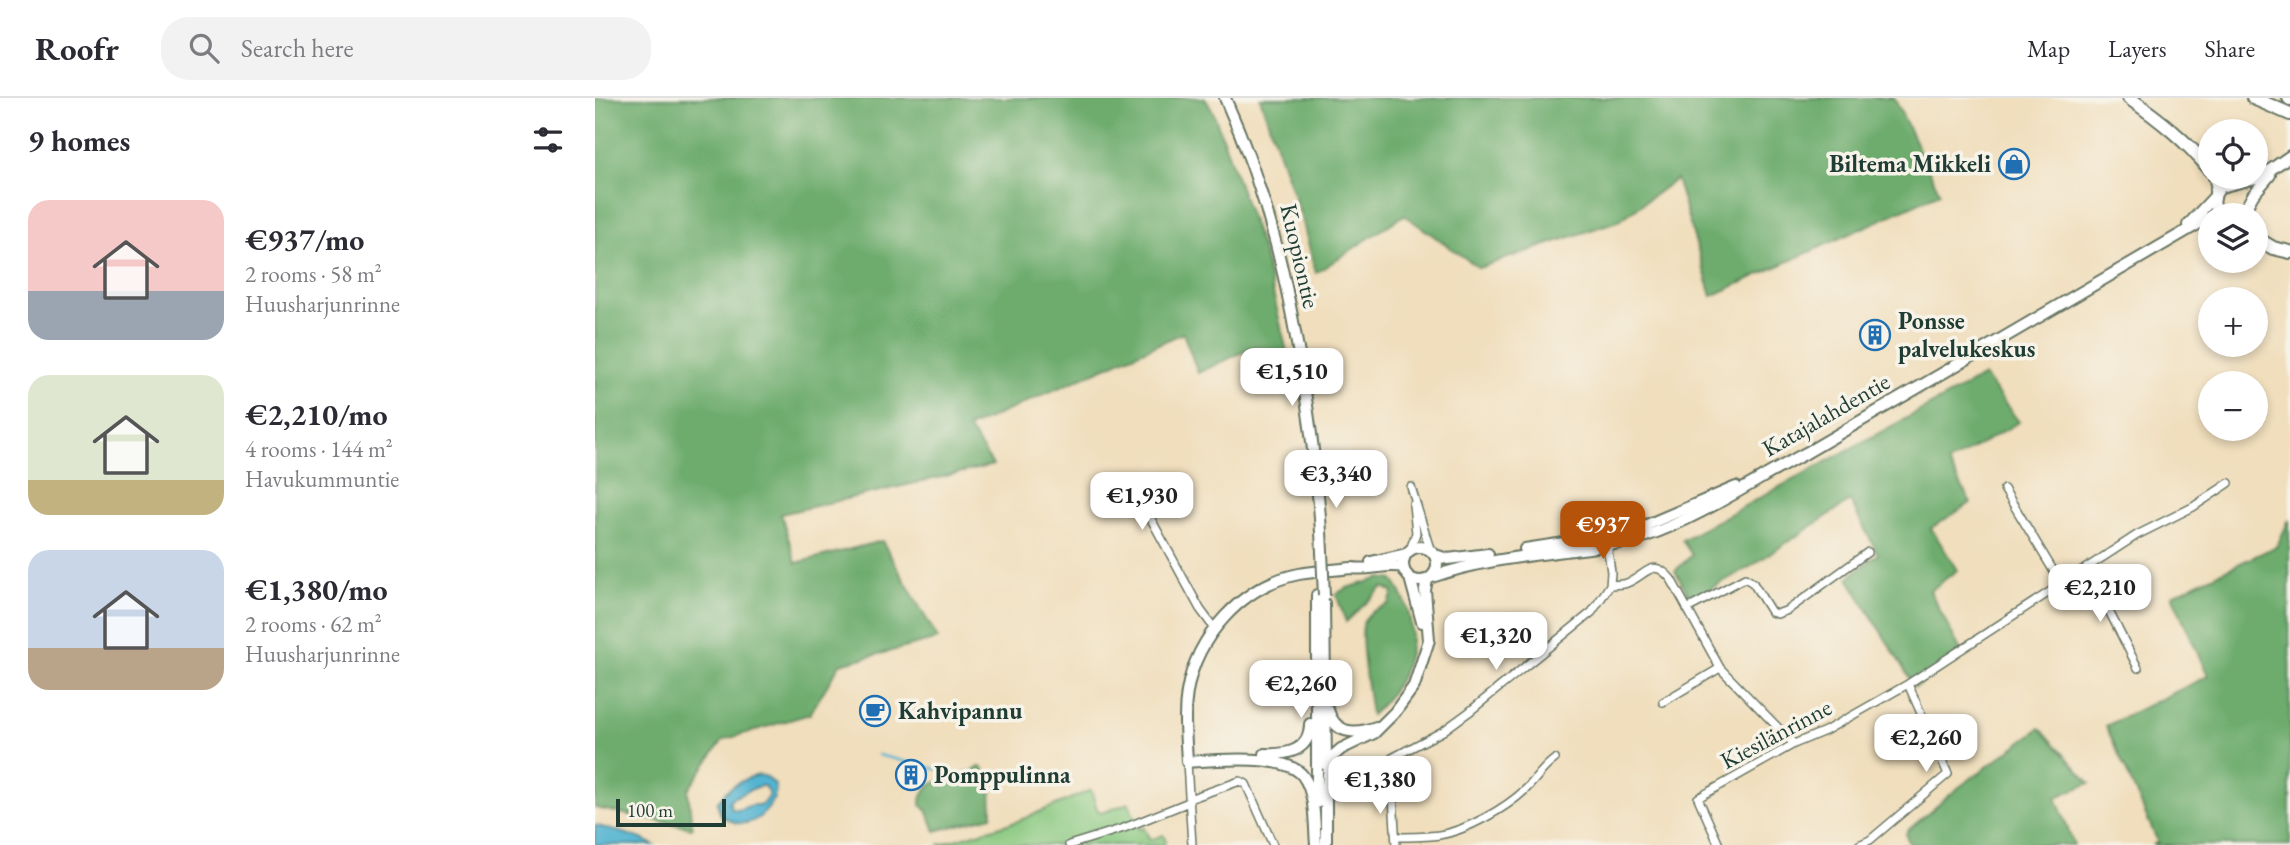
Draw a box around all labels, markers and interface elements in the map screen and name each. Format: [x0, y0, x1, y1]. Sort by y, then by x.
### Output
search box [161, 17, 651, 80]
text: Roofr [35, 27, 119, 70]
icon: search [185, 29, 223, 67]
text: Search here [241, 31, 354, 65]
text: Map [2027, 33, 2070, 64]
text: Layers [2108, 33, 2167, 64]
text: Share [2205, 33, 2255, 64]
map controls [2198, 119, 2268, 441]
button: locate [2198, 119, 2268, 189]
text: 9 homes [28, 121, 130, 160]
icon: filters [529, 121, 567, 159]
shop icon: Biltema Mikkeli [1997, 147, 2031, 181]
place label: Biltema Mikkeli [1829, 148, 1991, 179]
street label: Kuopiontie [1273, 200, 1328, 311]
button: layers [2198, 203, 2268, 273]
text: €937/mo [245, 220, 364, 259]
icon: home [84, 228, 168, 312]
text: 2 rooms · 58 m² [245, 259, 382, 289]
button: + [2198, 287, 2268, 357]
text: Huusharjunrinne [245, 289, 400, 319]
place label: Ponsse palvelukeskus [1898, 305, 2035, 364]
building icon: Ponsse palvelukeskus [1858, 318, 1892, 352]
pin: €1,510 [1235, 348, 1349, 408]
text: €1,510 [1256, 356, 1328, 386]
street label: Katajalahdentie [1756, 366, 1895, 464]
button: − [2198, 371, 2268, 441]
text: €2,210/mo [245, 395, 388, 434]
icon: home [84, 403, 168, 487]
text: 4 rooms · 144 m² [245, 434, 393, 464]
pin: €3,340 [1279, 450, 1393, 510]
text: €3,340 [1300, 458, 1372, 488]
text: Havukummuntie [245, 464, 399, 494]
pin: €1,930 [1085, 472, 1199, 532]
text: €1,930 [1106, 480, 1178, 510]
pin: €937 [1562, 502, 1644, 561]
text: €937 [1576, 509, 1630, 539]
pin: €2,210 [2043, 564, 2157, 624]
text: €1,380/mo [245, 570, 388, 609]
text: €2,210 [2064, 572, 2136, 602]
icon: home [84, 578, 168, 662]
text: 2 rooms · 62 m² [245, 609, 382, 639]
pin: €1,320 [1439, 612, 1553, 672]
text: €1,320 [1460, 620, 1532, 650]
text: Huusharjunrinne [245, 639, 400, 669]
pin: €2,260 [1244, 660, 1358, 720]
text: €2,260 [1265, 668, 1337, 698]
street label: Kiesilänrinne [1715, 691, 1837, 776]
cafe icon: Kahvipannu [858, 694, 892, 728]
place label: Kahvipannu [898, 695, 1023, 726]
pin: €2,260 [1869, 714, 1983, 774]
text: €2,260 [1890, 722, 1962, 752]
pin: €1,380 [1323, 756, 1437, 816]
building icon: Pomppulinna [894, 758, 928, 792]
place label: Pomppulinna [934, 759, 1071, 790]
text: €1,380 [1344, 764, 1416, 794]
scale bar [616, 796, 726, 828]
text: 100 m [627, 798, 673, 823]

